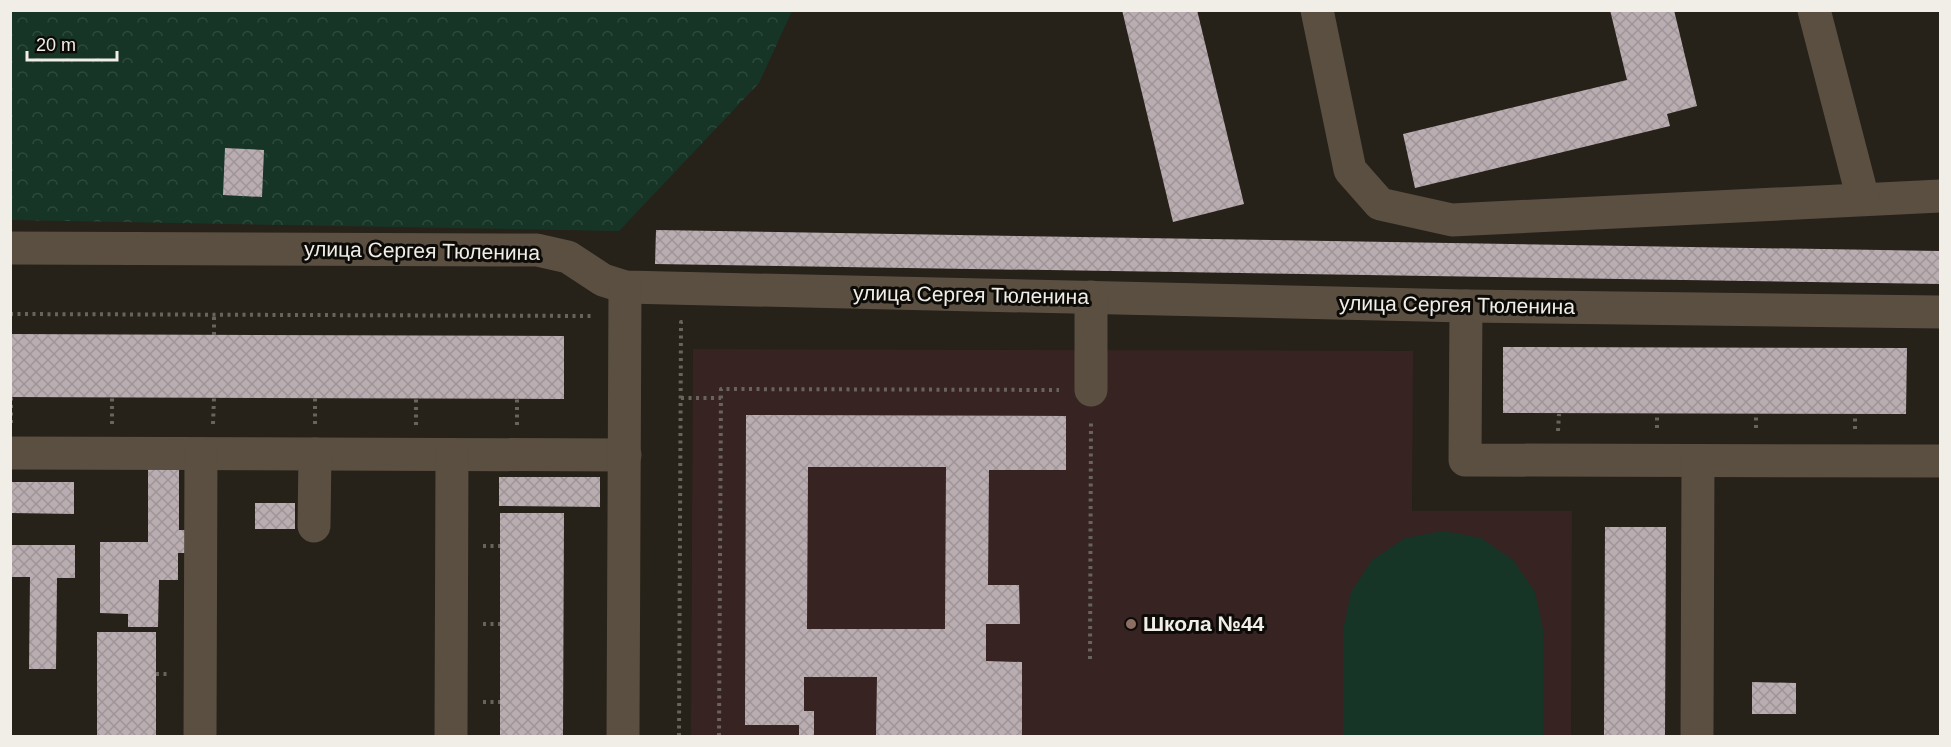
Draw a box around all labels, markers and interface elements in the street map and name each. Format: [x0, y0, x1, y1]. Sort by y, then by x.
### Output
scale bar [27, 24, 117, 62]
text: 20 m [36, 35, 76, 55]
street label: улица Сергея Тюленина [304, 237, 540, 264]
street label: улица Сергея Тюленина [853, 281, 1089, 308]
street label: улица Сергея Тюленина [1339, 291, 1575, 318]
place label: Школа №44 [1143, 612, 1265, 635]
marker: Школа №44 [1124, 617, 1138, 631]

